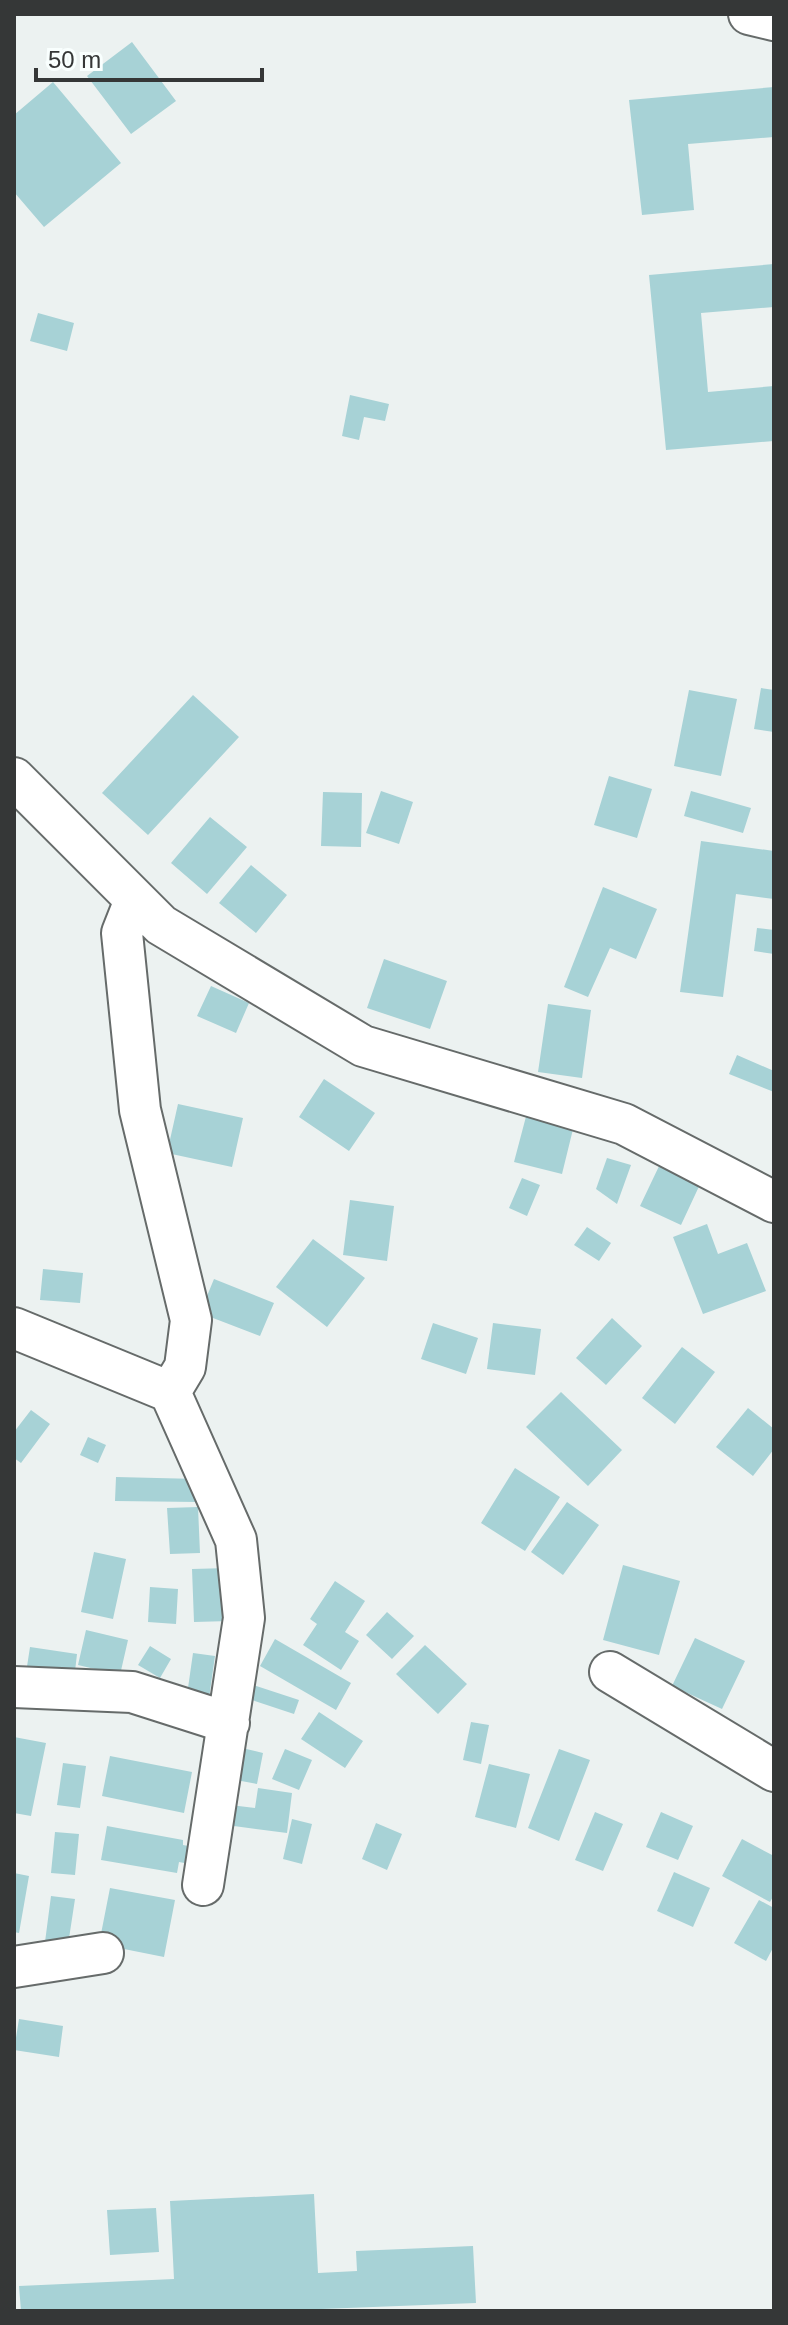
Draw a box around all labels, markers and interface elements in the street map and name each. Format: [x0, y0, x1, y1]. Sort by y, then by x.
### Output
scale bar [36, 32, 262, 82]
text: 50 m [48, 46, 101, 73]

